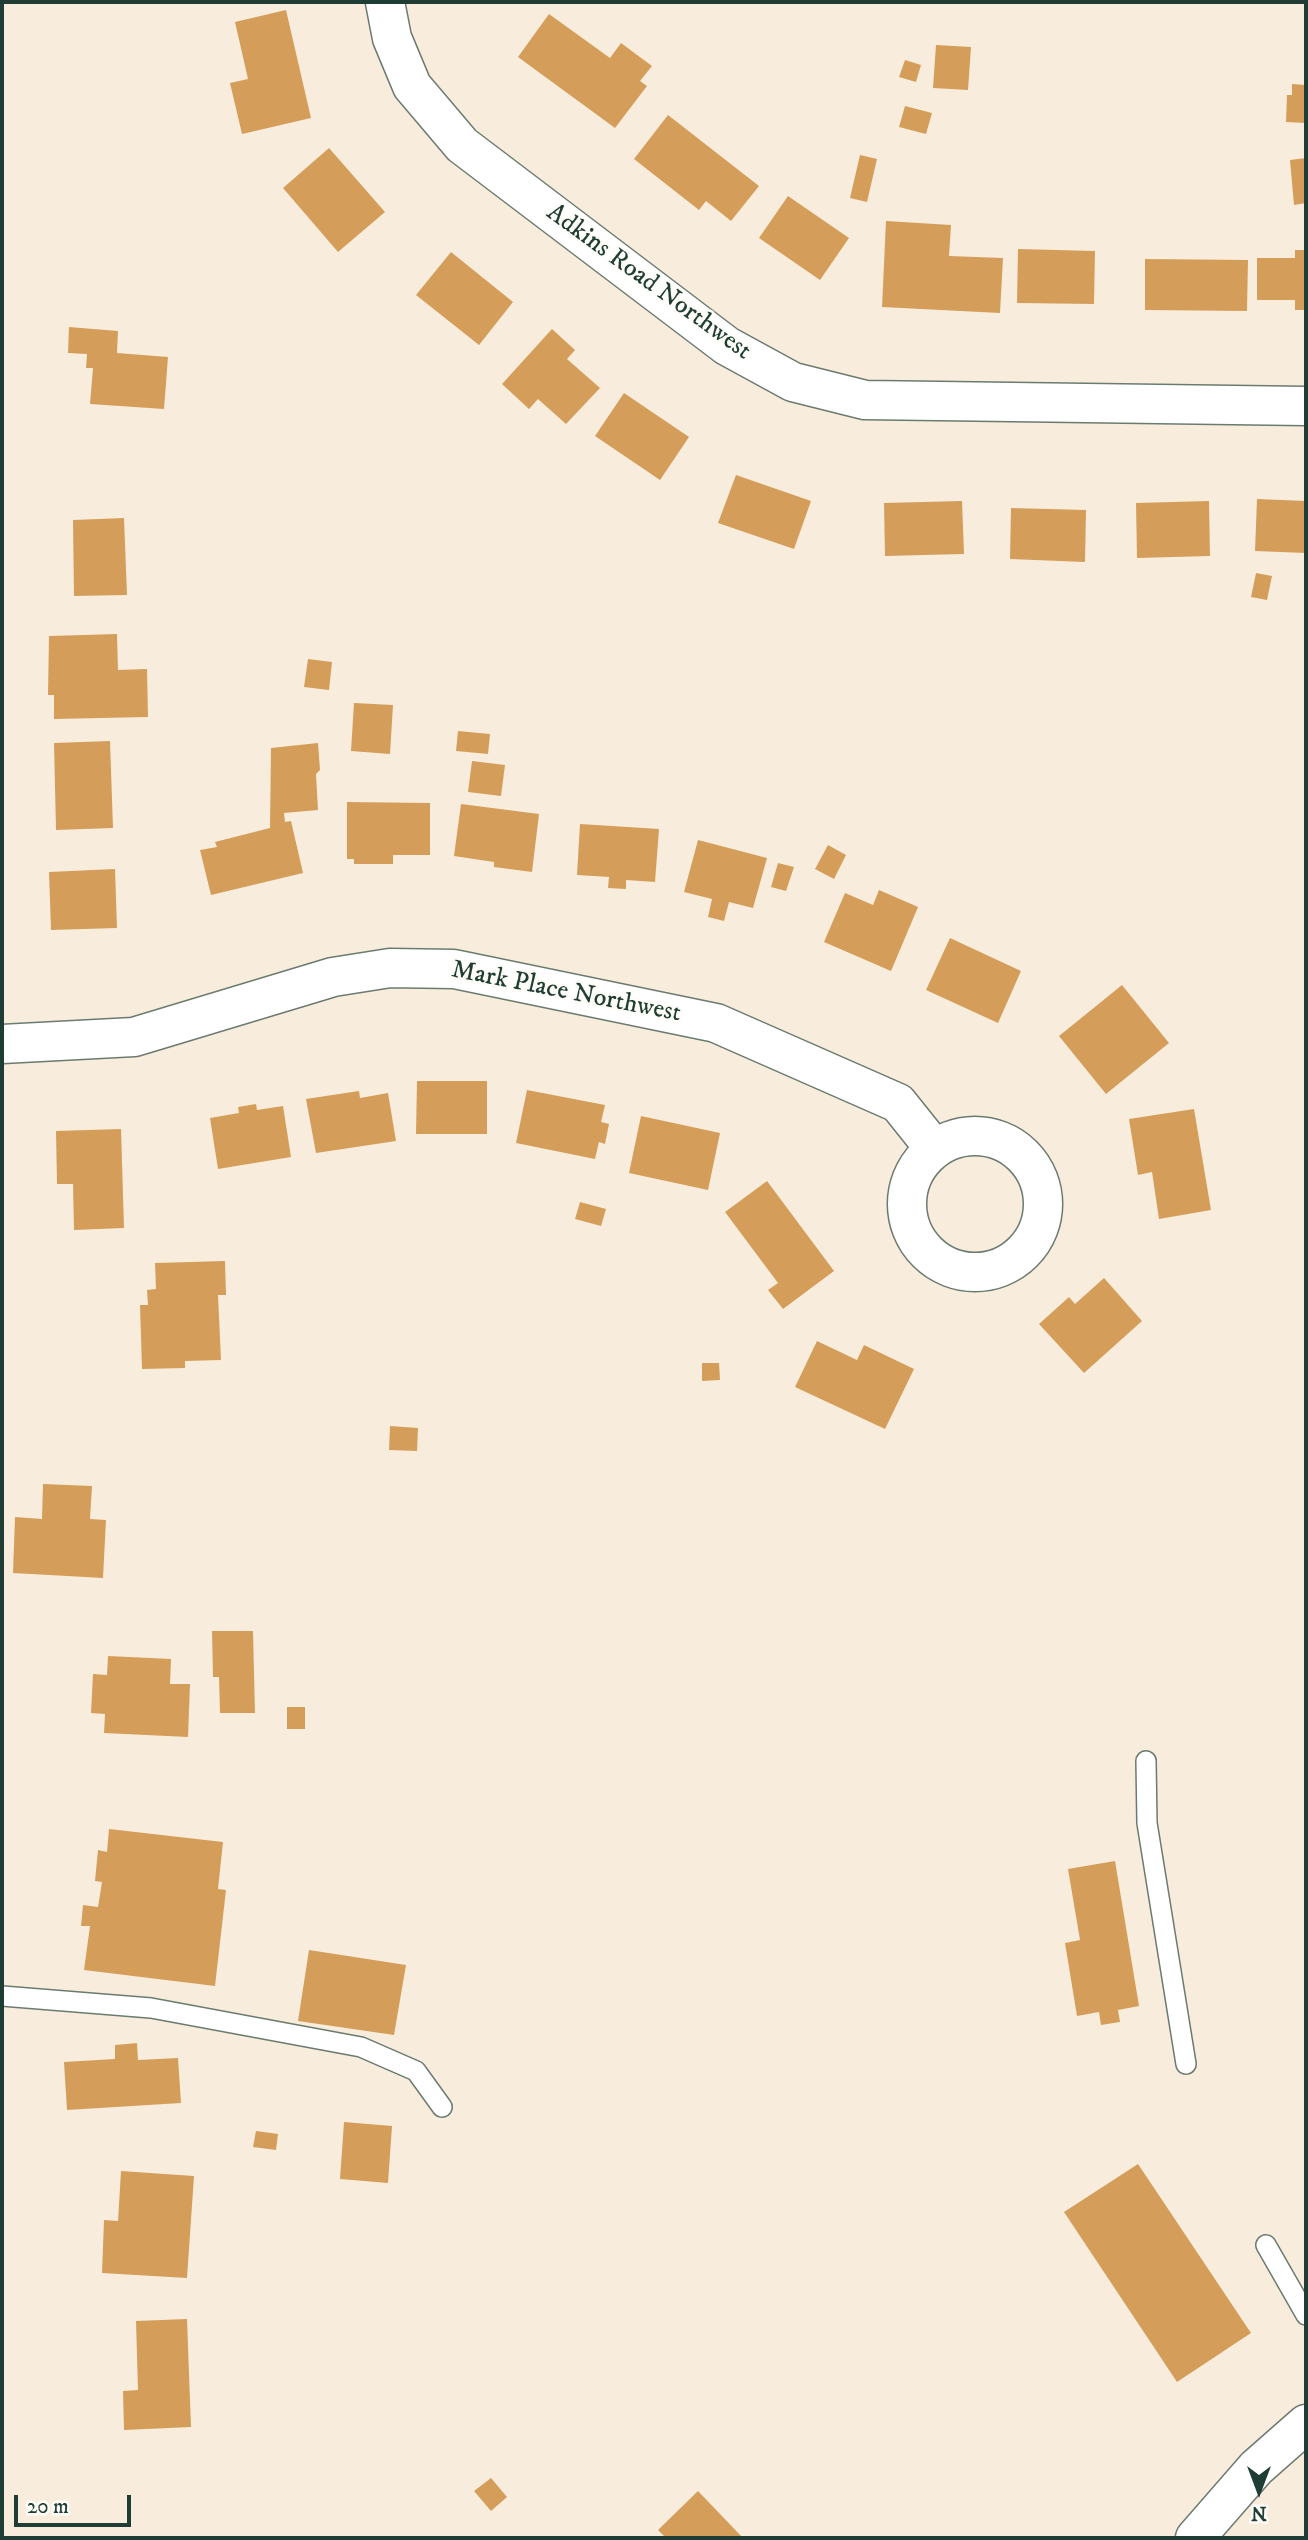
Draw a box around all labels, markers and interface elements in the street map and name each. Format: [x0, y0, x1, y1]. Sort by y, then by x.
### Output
street label: Adkins Road Northwest [539, 198, 757, 368]
street label: Mark Place Northwest [448, 955, 684, 1031]
north arrow [1224, 2456, 1294, 2526]
scale bar [18, 2480, 135, 2524]
text: 20 m [27, 2494, 69, 2520]
text: N [1251, 2501, 1267, 2524]

